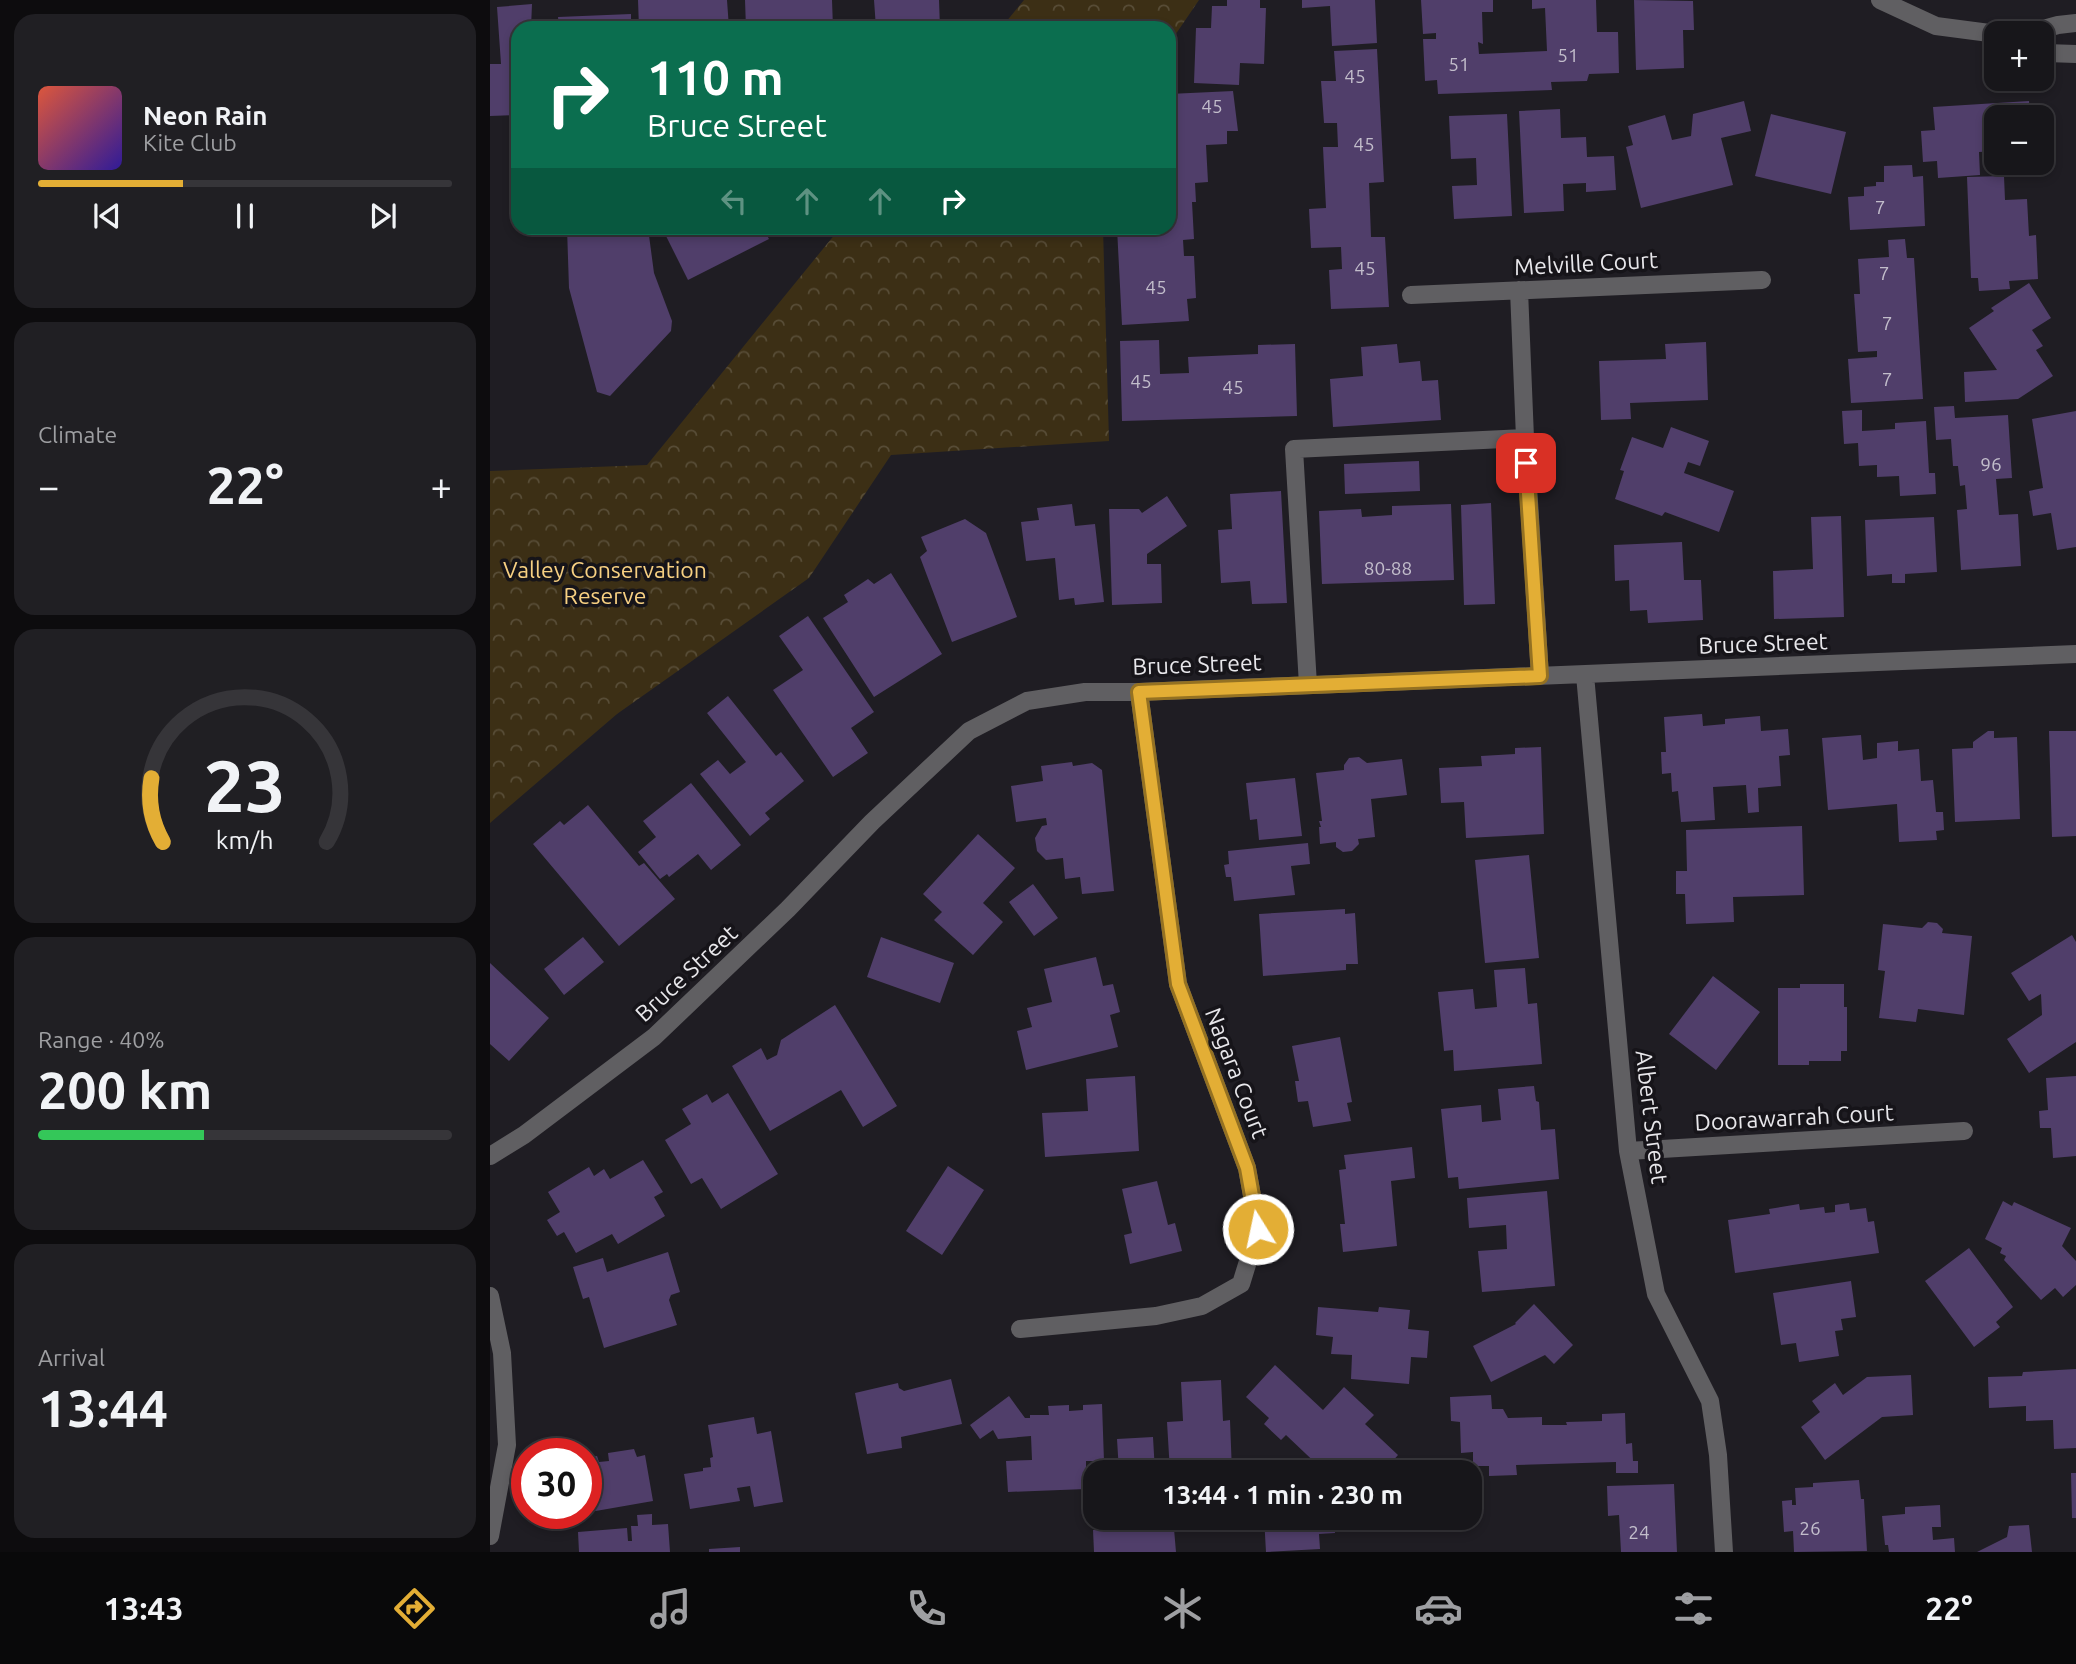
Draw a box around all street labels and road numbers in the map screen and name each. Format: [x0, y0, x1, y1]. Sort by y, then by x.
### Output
street label: Melville Court [1513, 247, 1659, 279]
street label: Bruce Street [1698, 628, 1828, 658]
street label: Bruce Street [1132, 649, 1262, 679]
street label: Bruce Street [630, 920, 742, 1026]
street label: Nagara Court [1201, 1004, 1273, 1142]
street label: Albert Street [1631, 1049, 1673, 1185]
street label: Doorawarrah Court [1694, 1099, 1894, 1135]

